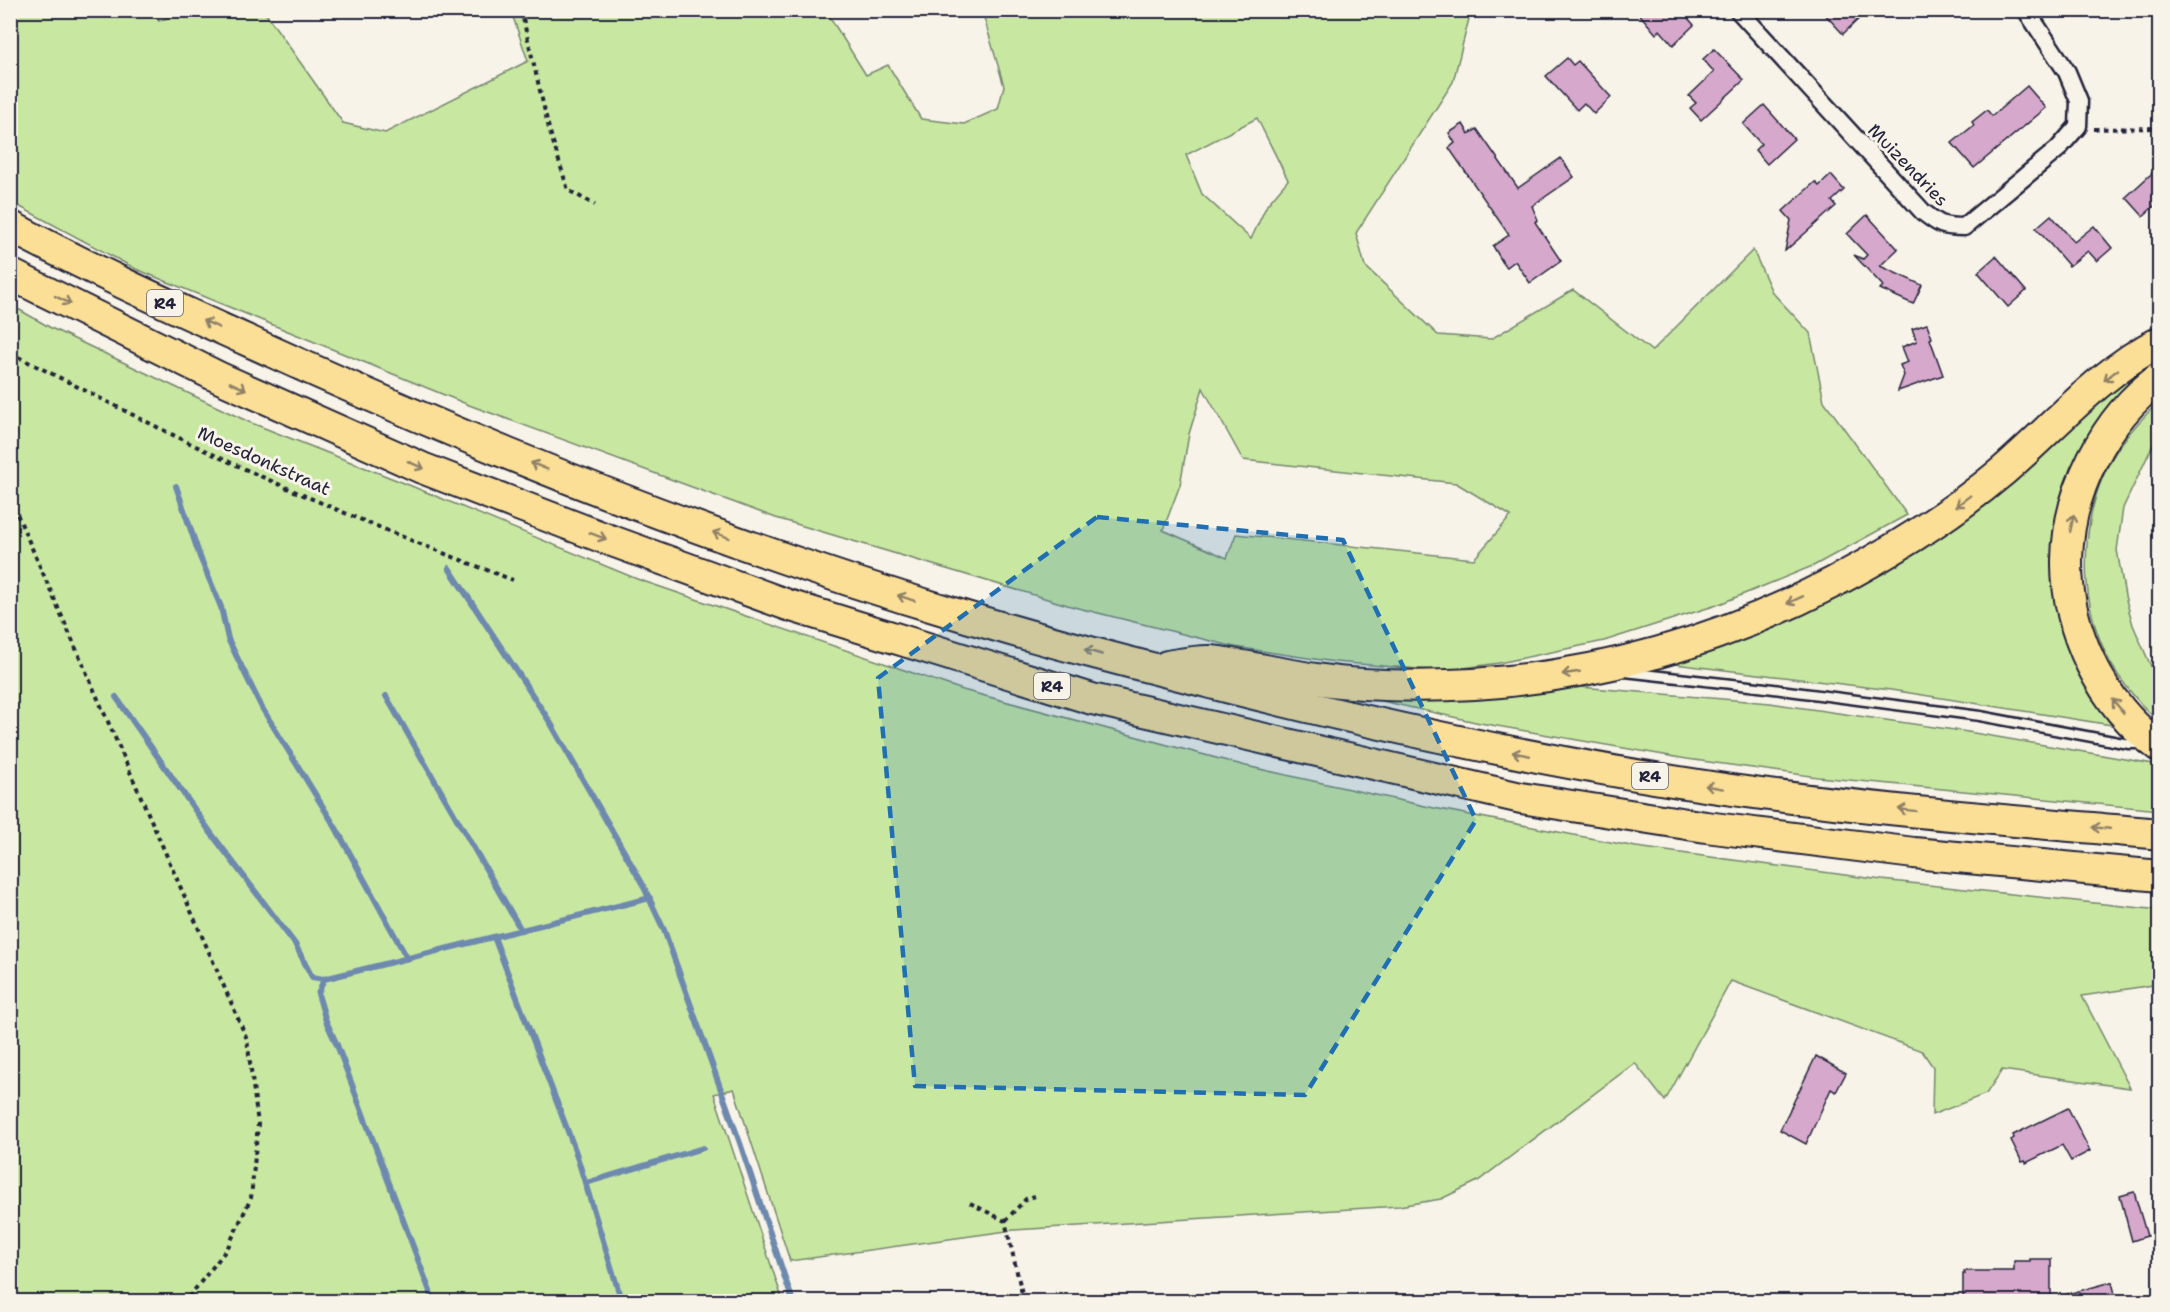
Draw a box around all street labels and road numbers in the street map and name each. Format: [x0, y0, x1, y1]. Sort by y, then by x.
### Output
street label: Muizendries [1863, 119, 1953, 211]
road number: R4 [147, 290, 183, 316]
street label: Moesdonkstraat [194, 421, 334, 501]
road number: R4 [1034, 673, 1070, 699]
road number: R4 [1632, 763, 1668, 789]

